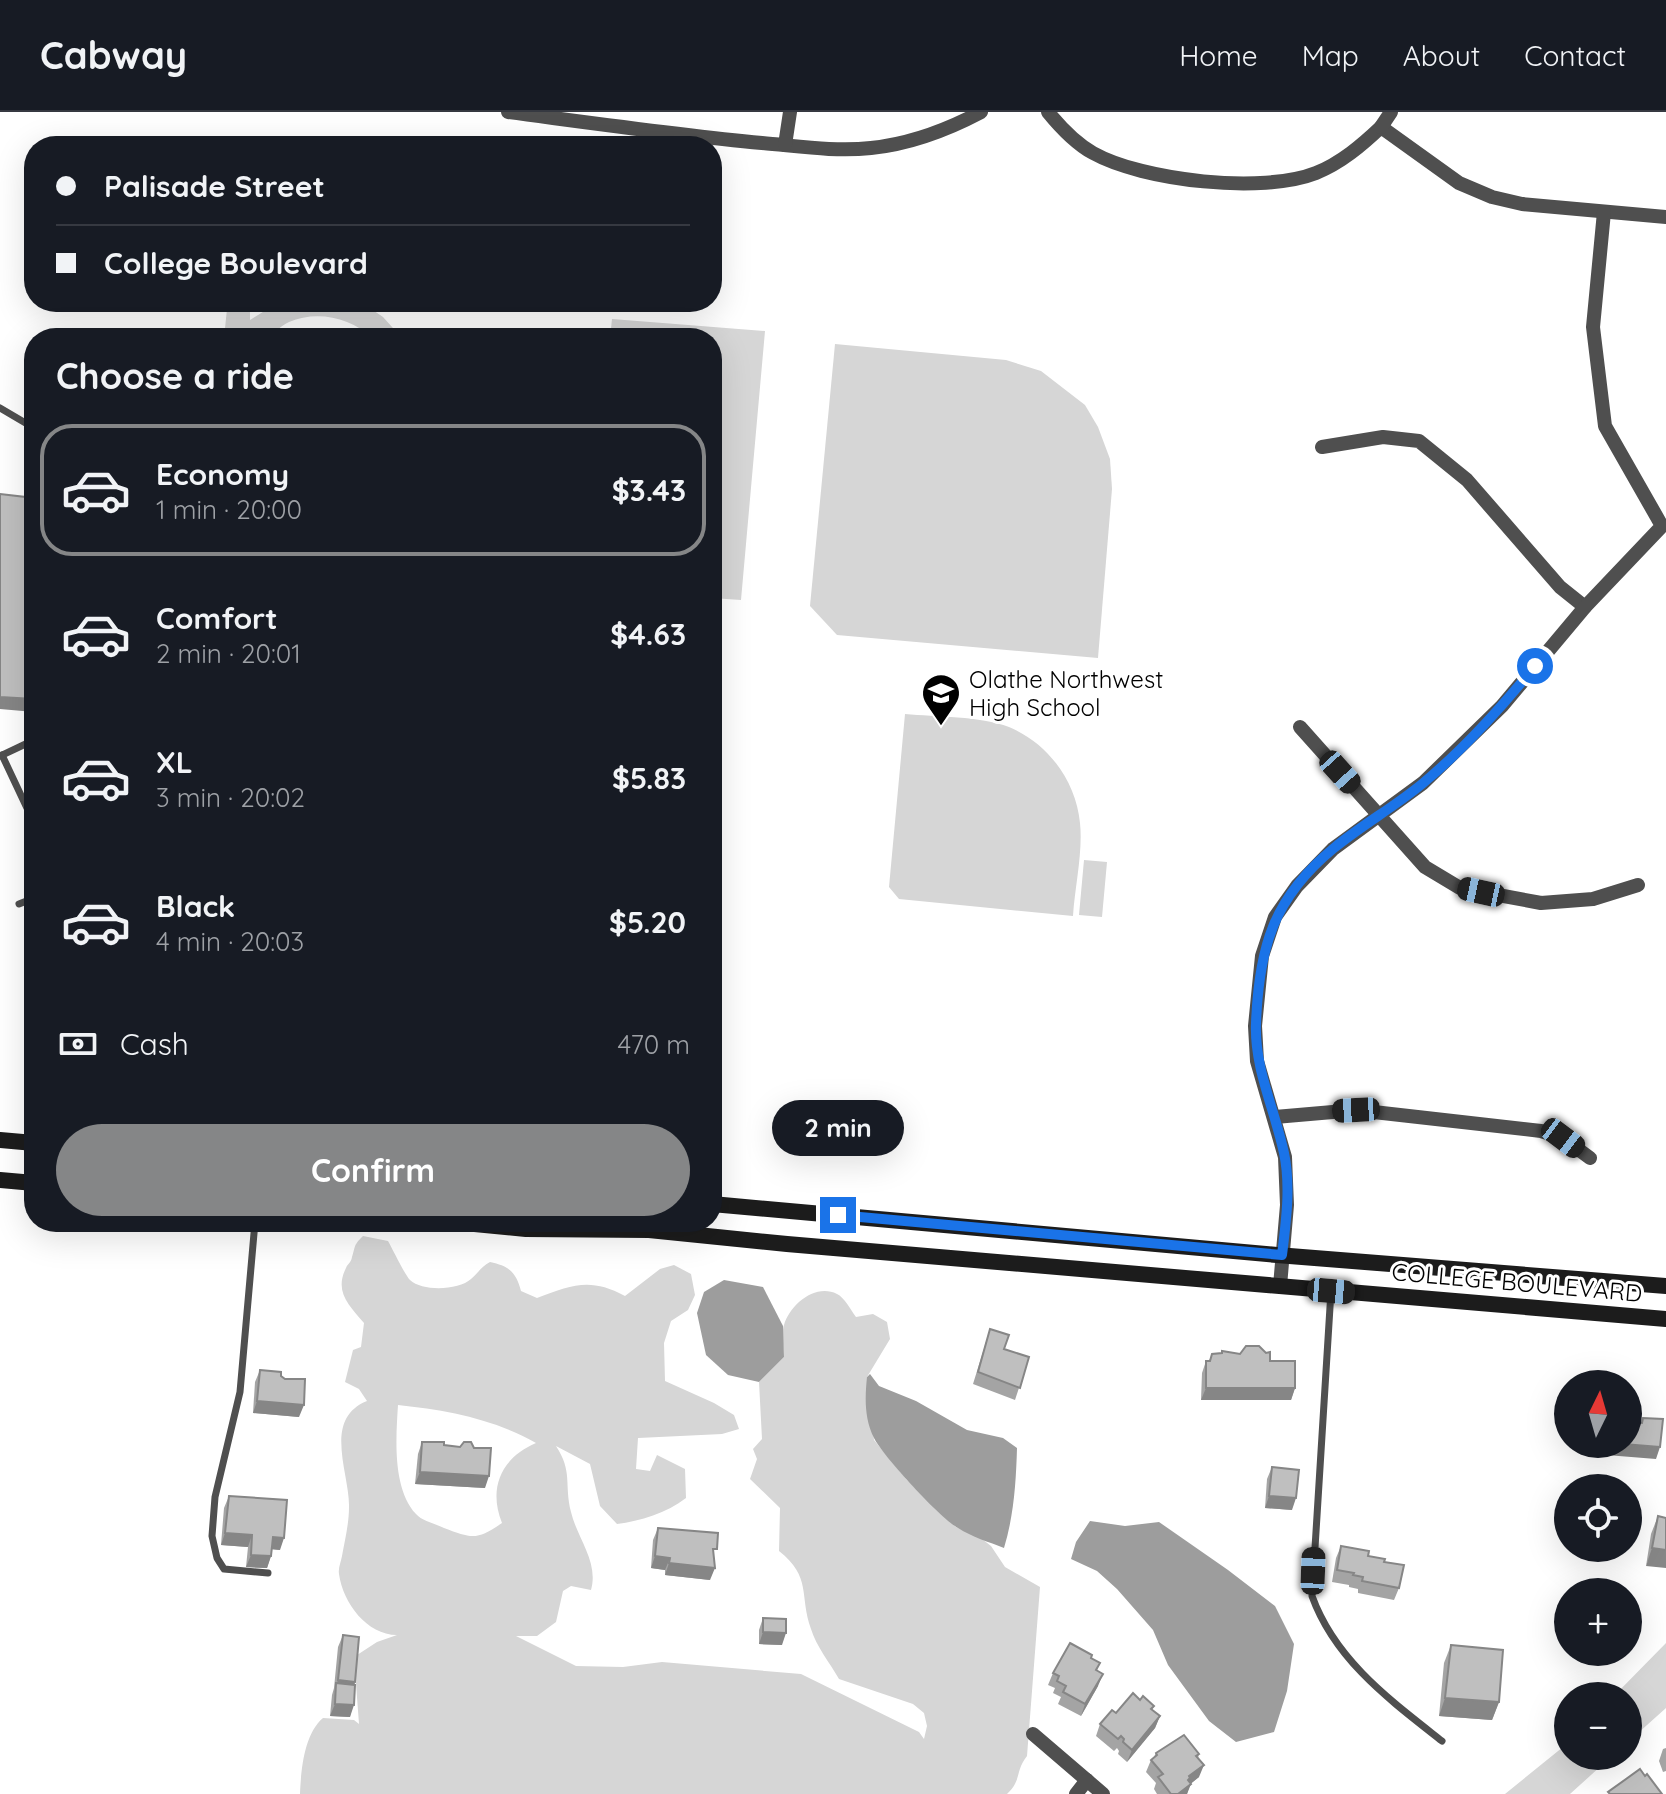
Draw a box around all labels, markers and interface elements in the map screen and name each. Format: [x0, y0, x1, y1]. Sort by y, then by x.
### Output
text: Cabway [40, 31, 187, 79]
text: Home [1179, 38, 1258, 73]
text: Map [1302, 38, 1359, 73]
text: About [1403, 38, 1480, 73]
text: Contact [1524, 38, 1626, 73]
text: Palisade Street [104, 167, 325, 205]
text: College Boulevard [104, 244, 368, 282]
text: Choose a ride [56, 353, 294, 398]
icon: car [60, 454, 132, 526]
text: Economy [156, 455, 289, 493]
text: $3.43 [612, 471, 686, 509]
text: 1 min · 20:00 [156, 493, 302, 526]
icon: car [60, 598, 132, 670]
text: Comfort [156, 599, 277, 637]
text: $4.63 [610, 615, 686, 653]
text: 2 min · 20:01 [156, 637, 301, 670]
route start [1517, 648, 1553, 684]
place label: Olathe Northwest High School [969, 664, 1163, 722]
school or university icon: Olathe Northwest High School [920, 672, 962, 727]
icon: car [60, 742, 132, 814]
text: XL [156, 743, 193, 781]
car [1315, 746, 1365, 798]
text: $5.83 [612, 759, 686, 797]
text: 3 min · 20:02 [156, 781, 305, 814]
car [1455, 875, 1507, 909]
icon: car [60, 886, 132, 958]
text: Black [156, 887, 235, 925]
text: $5.20 [609, 903, 686, 941]
text: 4 min · 20:03 [156, 925, 304, 958]
icon: cash [56, 1022, 100, 1066]
text: Cash [120, 1025, 189, 1063]
text: 470 m [617, 1028, 690, 1061]
car [1331, 1097, 1381, 1123]
callout: 2 min [772, 1099, 904, 1155]
text: 2 min [804, 1111, 872, 1144]
car [1537, 1114, 1589, 1162]
button: Confirm [56, 1124, 690, 1216]
route end [820, 1197, 856, 1233]
street label: COLLEGE BOULEVARD [1390, 1256, 1644, 1308]
car [1306, 1277, 1356, 1305]
north arrow [1554, 1370, 1642, 1458]
map controls [1554, 1370, 1642, 1770]
button: locate [1554, 1474, 1642, 1562]
car [1300, 1547, 1326, 1595]
button: + [1554, 1578, 1642, 1666]
button: − [1554, 1682, 1642, 1770]

